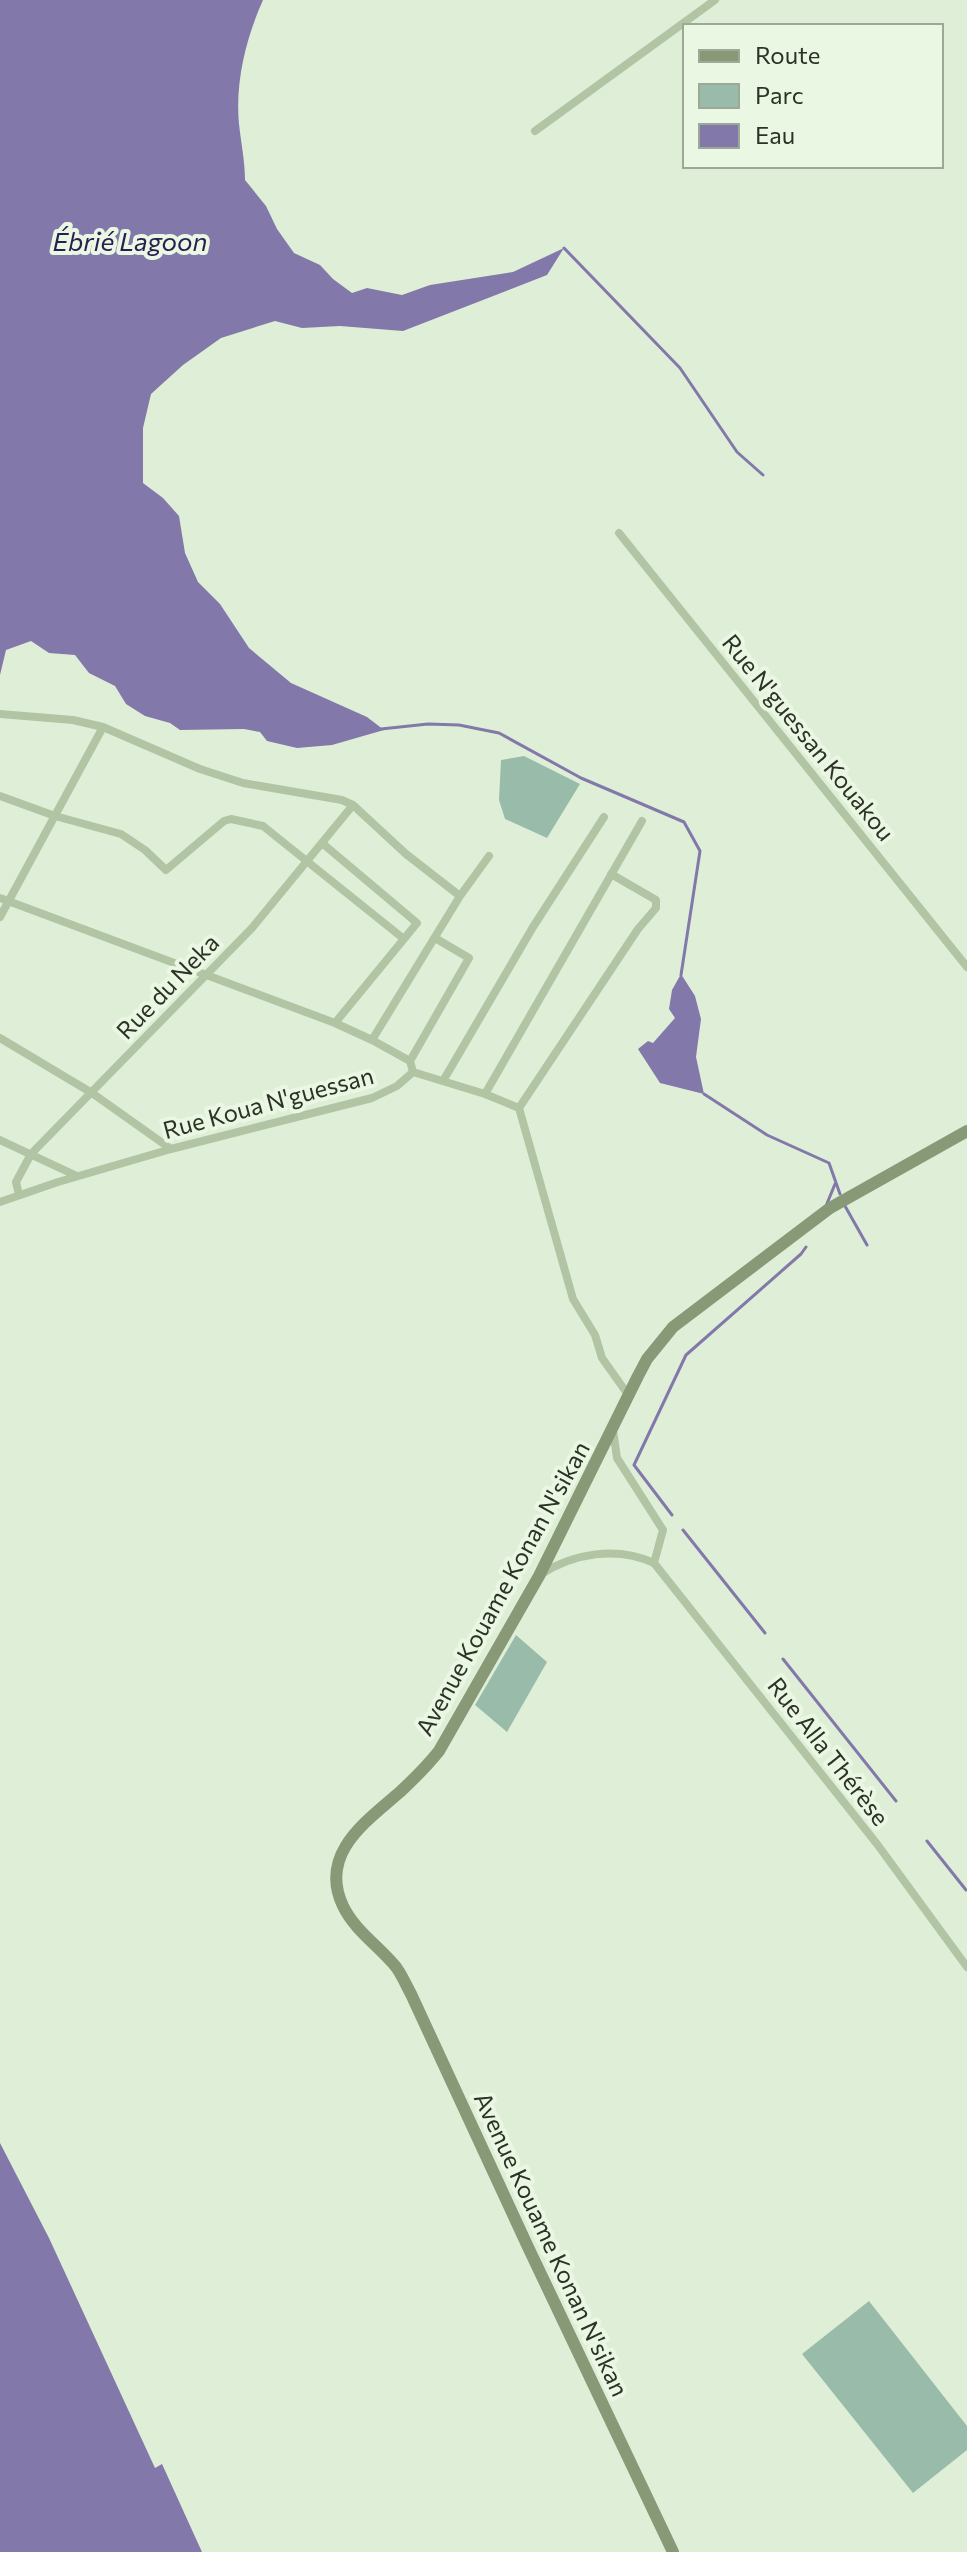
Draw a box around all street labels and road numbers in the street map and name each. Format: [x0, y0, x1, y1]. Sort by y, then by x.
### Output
street label: Rue N'guessan Kouakou [717, 628, 901, 846]
street label: Rue du Neka [110, 927, 224, 1045]
street label: Rue Koua N'guessan [159, 1060, 377, 1144]
street label: Avenue Kouame Konan N'sikan [409, 1436, 595, 1740]
street label: Rue Alla Thérèse [762, 1671, 896, 1831]
street label: Avenue Kouame Konan N'sikan [469, 2087, 635, 2401]

